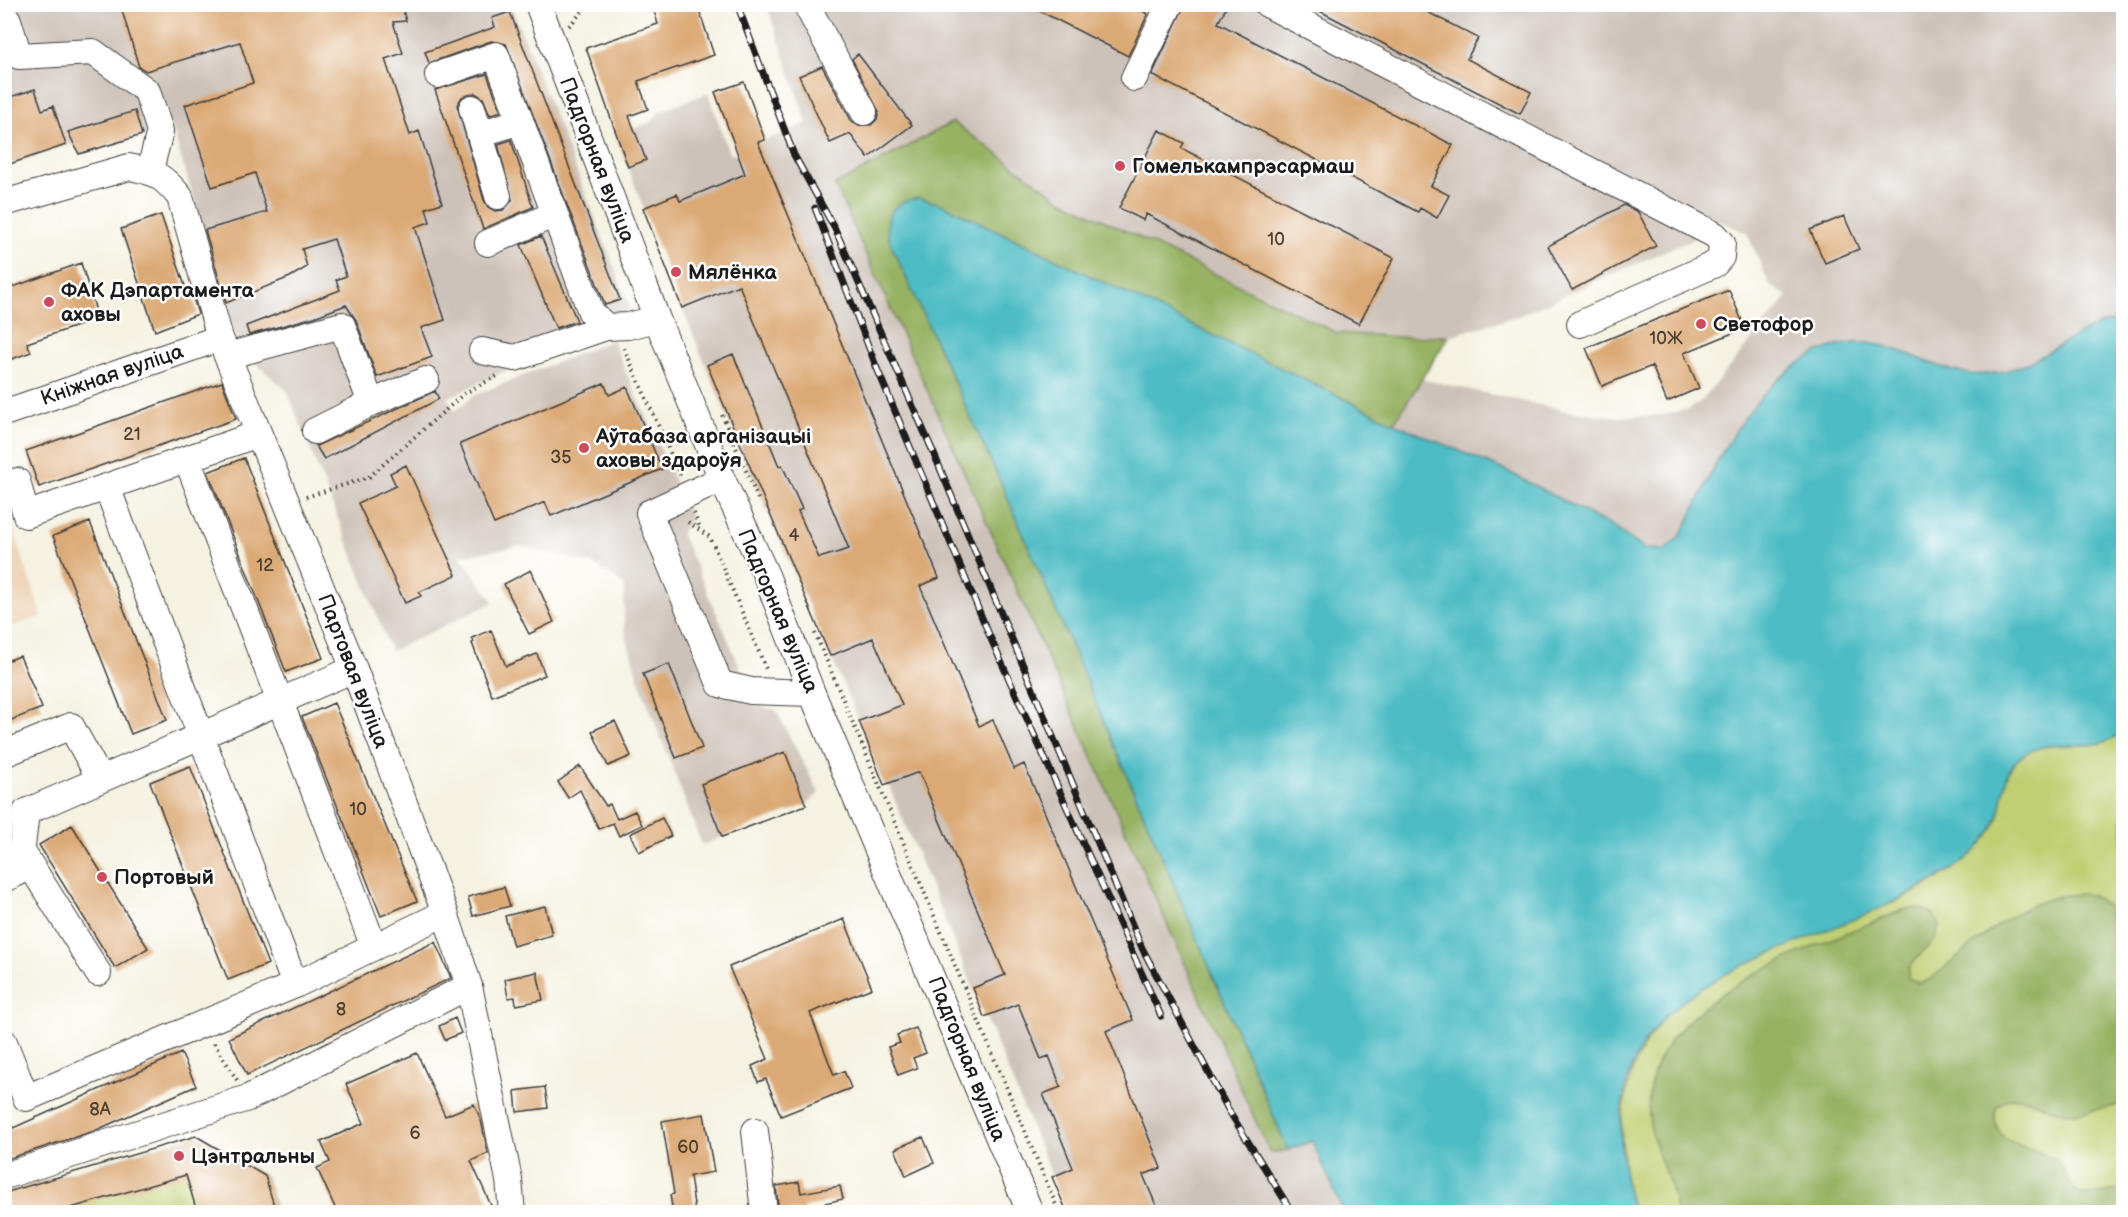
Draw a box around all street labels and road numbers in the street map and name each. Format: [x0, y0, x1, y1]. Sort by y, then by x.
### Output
street label: Падгорная вуліца [554, 74, 640, 247]
street label: Кніжная вуліца [37, 339, 187, 411]
street label: Падгорная вуліца [732, 525, 824, 697]
street label: Партовая вуліца [312, 590, 394, 752]
street label: Падгорная вуліца [923, 973, 1012, 1146]

